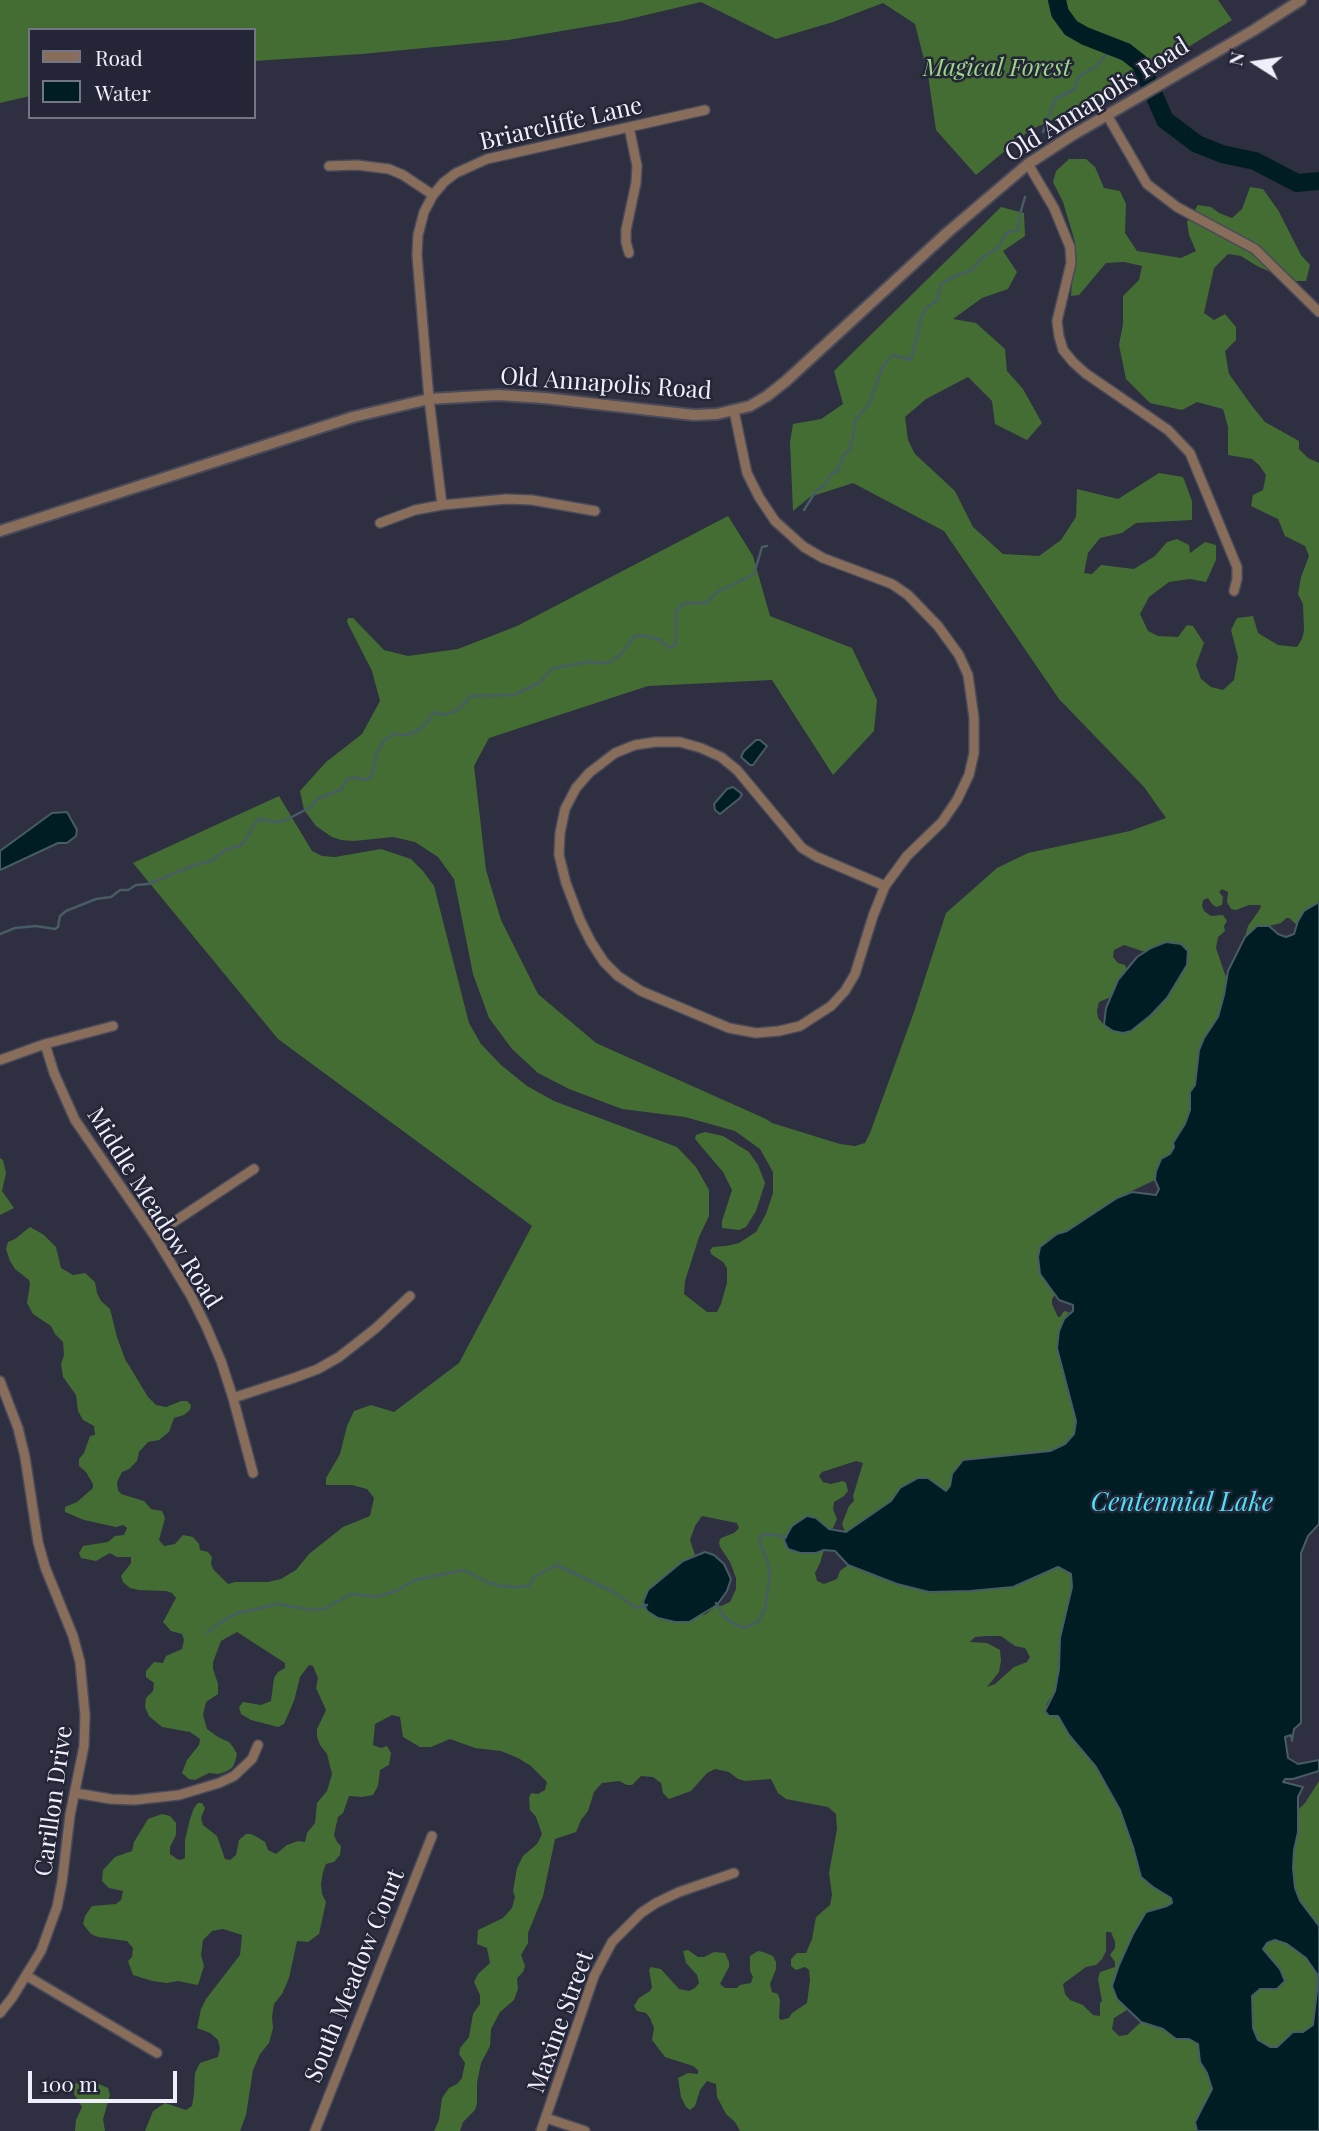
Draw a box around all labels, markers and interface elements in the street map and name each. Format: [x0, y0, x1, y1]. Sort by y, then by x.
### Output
legend [28, 28, 256, 119]
north arrow [1221, 28, 1291, 98]
street label: Old Annapolis Road [1000, 32, 1194, 168]
text: Road [95, 43, 143, 71]
text: N [1221, 49, 1250, 68]
park label: Magical Forest [923, 55, 1071, 83]
text: Water [95, 78, 151, 106]
street label: Briarcliffe Lane [477, 91, 645, 157]
street label: Old Annapolis Road [499, 362, 713, 406]
street label: Middle Meadow Road [81, 1102, 227, 1314]
water label: Centennial Lake [1091, 1487, 1273, 1519]
street label: Carillon Drive [29, 1724, 79, 1878]
street label: South Meadow Court [299, 1865, 411, 2087]
street label: Maxine Street [522, 1947, 600, 2097]
scale bar [32, 2058, 180, 2102]
text: 100 m [41, 2069, 98, 2097]

